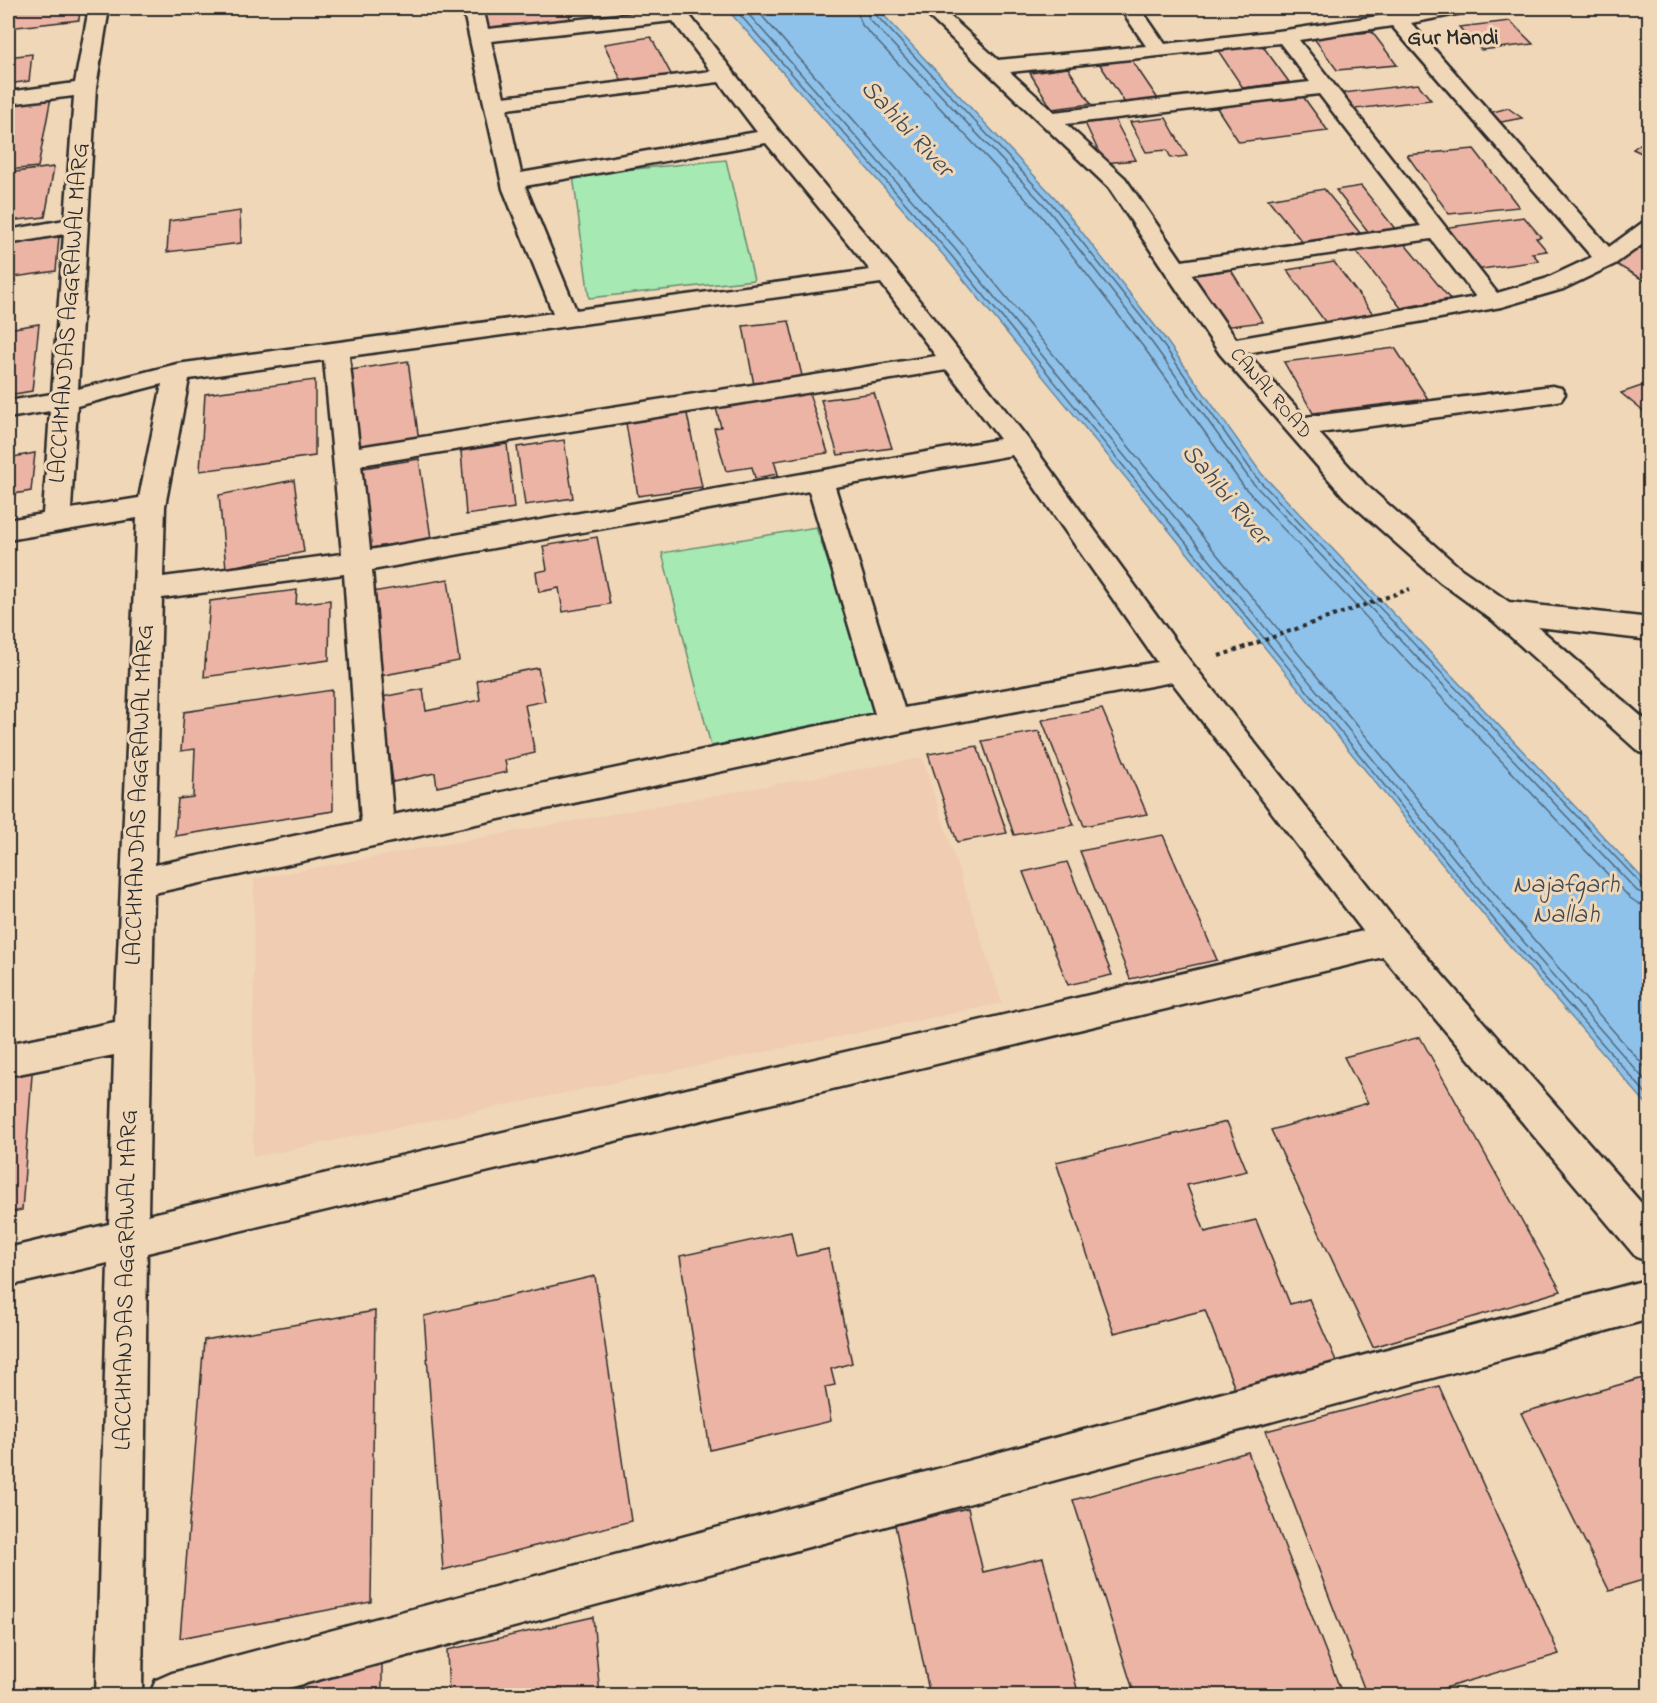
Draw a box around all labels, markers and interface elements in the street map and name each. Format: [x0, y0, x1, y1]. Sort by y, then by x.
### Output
district label: Gur Mandi [1407, 23, 1499, 55]
water label: Sahibi River [850, 71, 964, 189]
street label: LACCHMANDAS AGGRAWAL MARG [41, 142, 99, 484]
street label: CANAL ROAD [1222, 342, 1318, 446]
water label: Sahibi River [1171, 436, 1281, 556]
street label: LACCHMANDAS AGGRAWAL MARG [117, 624, 163, 966]
water label: Najafgarh Nallah [1513, 867, 1620, 935]
street label: LACCHMANDAS AGGRAWAL MARG [107, 1109, 147, 1451]

